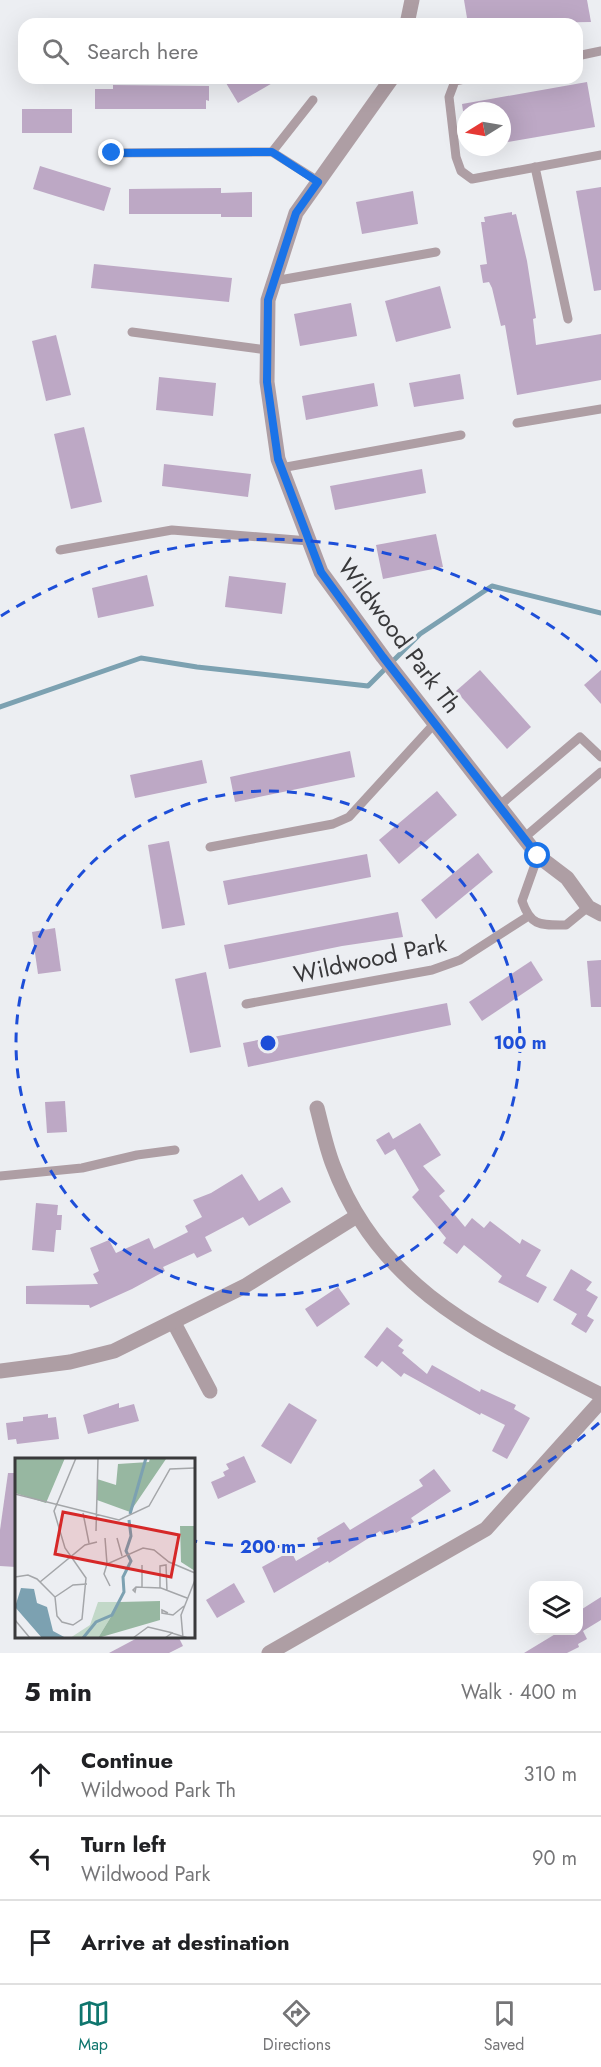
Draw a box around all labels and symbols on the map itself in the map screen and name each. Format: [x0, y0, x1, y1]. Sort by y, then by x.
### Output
north arrow [457, 102, 511, 156]
route end [98, 139, 124, 165]
street label: Wildwood Park Th [329, 551, 469, 720]
route start [524, 842, 550, 868]
street label: Wildwood Park [290, 925, 450, 992]
text: 100 m [493, 1030, 547, 1056]
centre of rings [258, 1033, 278, 1053]
inset map [15, 1458, 195, 1638]
text: 200 m [240, 1534, 296, 1560]

